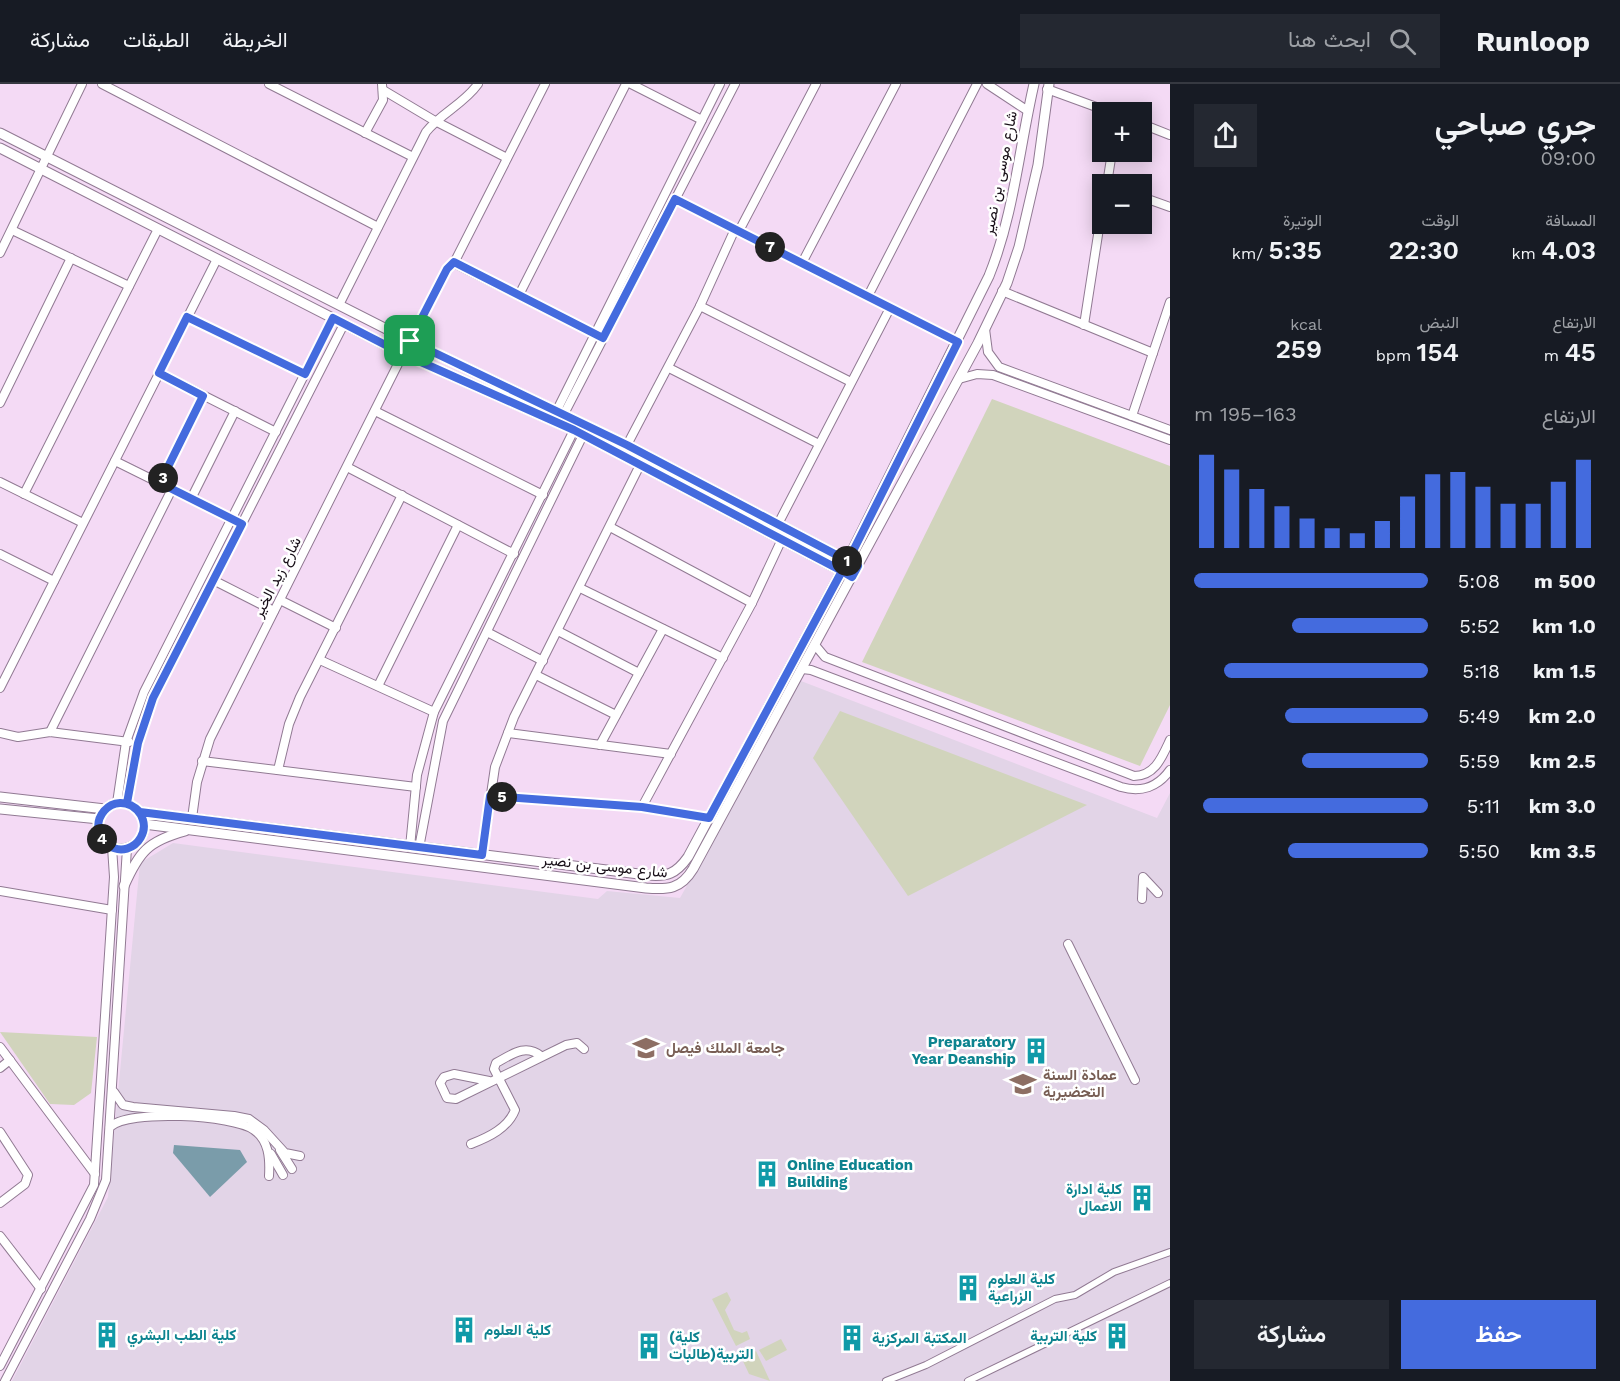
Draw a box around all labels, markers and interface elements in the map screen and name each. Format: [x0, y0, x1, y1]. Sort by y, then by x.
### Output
search box [1020, 14, 1440, 68]
icon: search [1386, 25, 1419, 58]
text: Runloop [1476, 25, 1590, 58]
text: مشاركة [30, 27, 90, 52]
text: الطبقات [123, 27, 190, 52]
text: الخريطة [223, 27, 288, 52]
text: ابحث هنا [1288, 27, 1371, 52]
map controls [1092, 102, 1152, 234]
button: + [1092, 102, 1152, 162]
button: share [1194, 104, 1257, 167]
text: جري صباحي [1435, 104, 1596, 143]
street label: شارع موسى بن نصير [979, 109, 1023, 238]
text: 09:00 [1540, 146, 1596, 170]
button: − [1092, 174, 1152, 234]
text: الوتيرة [1283, 211, 1322, 230]
text: الوقت [1421, 211, 1459, 230]
text: المسافة [1545, 211, 1596, 230]
pin: 7 [755, 232, 785, 262]
text: 5:35 [1269, 235, 1322, 265]
text: 22:30 [1389, 235, 1459, 265]
text: 4.03 [1541, 235, 1596, 265]
text: 7 [765, 237, 775, 256]
text: /km [1232, 244, 1269, 263]
text: km [1511, 244, 1541, 263]
text: النبض [1419, 313, 1459, 332]
text: الارتفاع [1553, 313, 1596, 332]
pin [384, 315, 435, 366]
text: kcal [1290, 315, 1322, 334]
icon: arrive [393, 324, 426, 357]
text: 259 [1275, 334, 1322, 364]
text: 154 [1417, 337, 1459, 367]
text: 45 [1564, 337, 1596, 367]
text: bpm [1376, 346, 1417, 365]
text: m [1544, 346, 1564, 365]
text: 163–195 m [1194, 402, 1297, 426]
text: الارتفاع [1542, 404, 1596, 428]
pin: 3 [148, 463, 178, 493]
text: 3 [158, 468, 168, 487]
street label: شارع زيد الخير [249, 534, 307, 622]
pin: 1 [832, 546, 862, 576]
text: 1 [844, 551, 850, 570]
text: 5:08 [1458, 569, 1500, 593]
text: 500 m [1534, 569, 1596, 593]
text: 5:52 [1459, 614, 1500, 638]
text: 1.0 km [1532, 614, 1596, 638]
text: 5:18 [1462, 659, 1500, 683]
text: 1.5 km [1533, 659, 1596, 683]
text: 5:49 [1458, 704, 1500, 728]
text: 2.0 km [1529, 704, 1596, 728]
text: 5:59 [1458, 749, 1500, 773]
text: 2.5 km [1530, 749, 1596, 773]
pin: 5 [487, 782, 517, 812]
text: 5 [497, 787, 507, 806]
text: 5:11 [1467, 794, 1500, 818]
text: 3.0 km [1529, 794, 1596, 818]
pin: 4 [87, 824, 117, 854]
text: 4 [97, 829, 107, 848]
text: 5:50 [1458, 839, 1500, 863]
text: 3.5 km [1530, 839, 1596, 863]
street label: شارع موسى بن نصير [540, 850, 669, 884]
school or university icon: جامعة الملك فيصل [631, 1033, 661, 1063]
place label: Preparatory Year Deanship [911, 1033, 1017, 1068]
building icon: Preparatory Year Deanship [1021, 1036, 1051, 1066]
place label: جامعة الملك فيصل [666, 1039, 785, 1057]
place label: عمادة السنة التحضيرية [1043, 1066, 1117, 1101]
school or university icon: عمادة السنة التحضيرية [1008, 1069, 1038, 1099]
place label: Online Education Building [787, 1156, 913, 1191]
building icon: Online Education Building [752, 1159, 782, 1189]
place label: كلية ادارة الاعمال [1066, 1180, 1122, 1215]
building icon: كلية ادارة الاعمال [1127, 1183, 1157, 1213]
place label: كلية العلوم الزراعية [988, 1270, 1055, 1305]
building icon: كلية العلوم الزراعية [953, 1273, 983, 1303]
button: مشاركة [1194, 1300, 1389, 1369]
button: حفظ [1401, 1300, 1596, 1369]
building icon: كلية العلوم [449, 1315, 479, 1345]
building icon: كلية الطب البشري [92, 1320, 122, 1350]
place label: كلية العلوم [484, 1321, 551, 1340]
building icon: كلية التربية [1102, 1321, 1132, 1351]
building icon: المكتبة المركزية [837, 1323, 867, 1353]
place label: كلية الطب البشري [127, 1326, 236, 1348]
place label: كلية التربية [1030, 1327, 1097, 1345]
place label: (كلية التربية(طالبات [669, 1328, 754, 1363]
place label: المكتبة المركزية [872, 1329, 967, 1347]
building icon: (كلية التربية(طالبات [634, 1331, 664, 1361]

